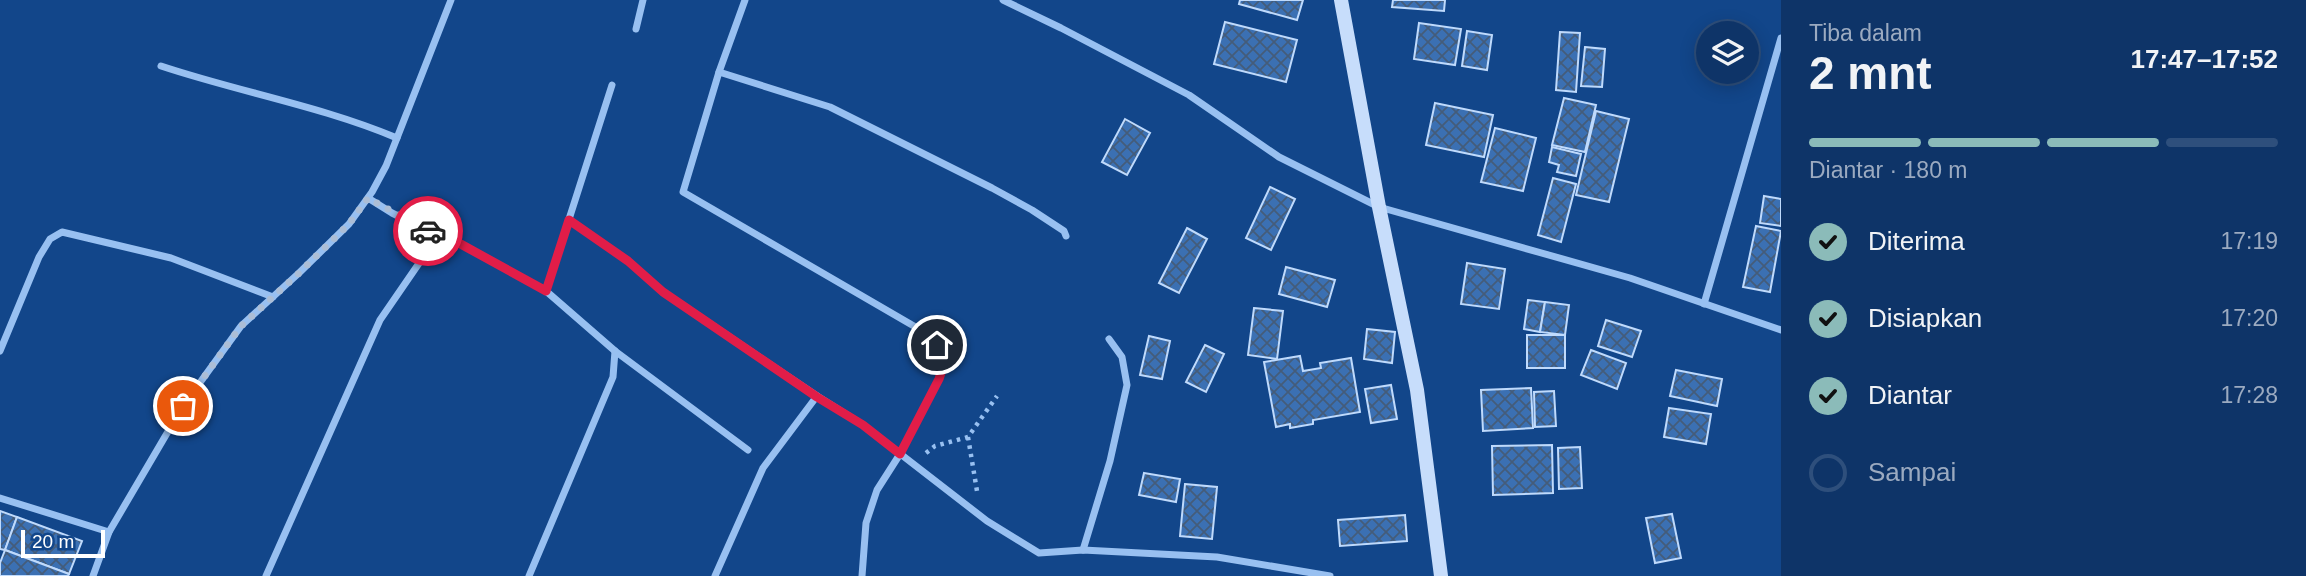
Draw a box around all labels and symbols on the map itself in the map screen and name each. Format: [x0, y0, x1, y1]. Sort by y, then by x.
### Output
courier [393, 196, 463, 266]
pin [907, 315, 967, 375]
pin [153, 376, 213, 436]
scale bar [21, 527, 105, 559]

